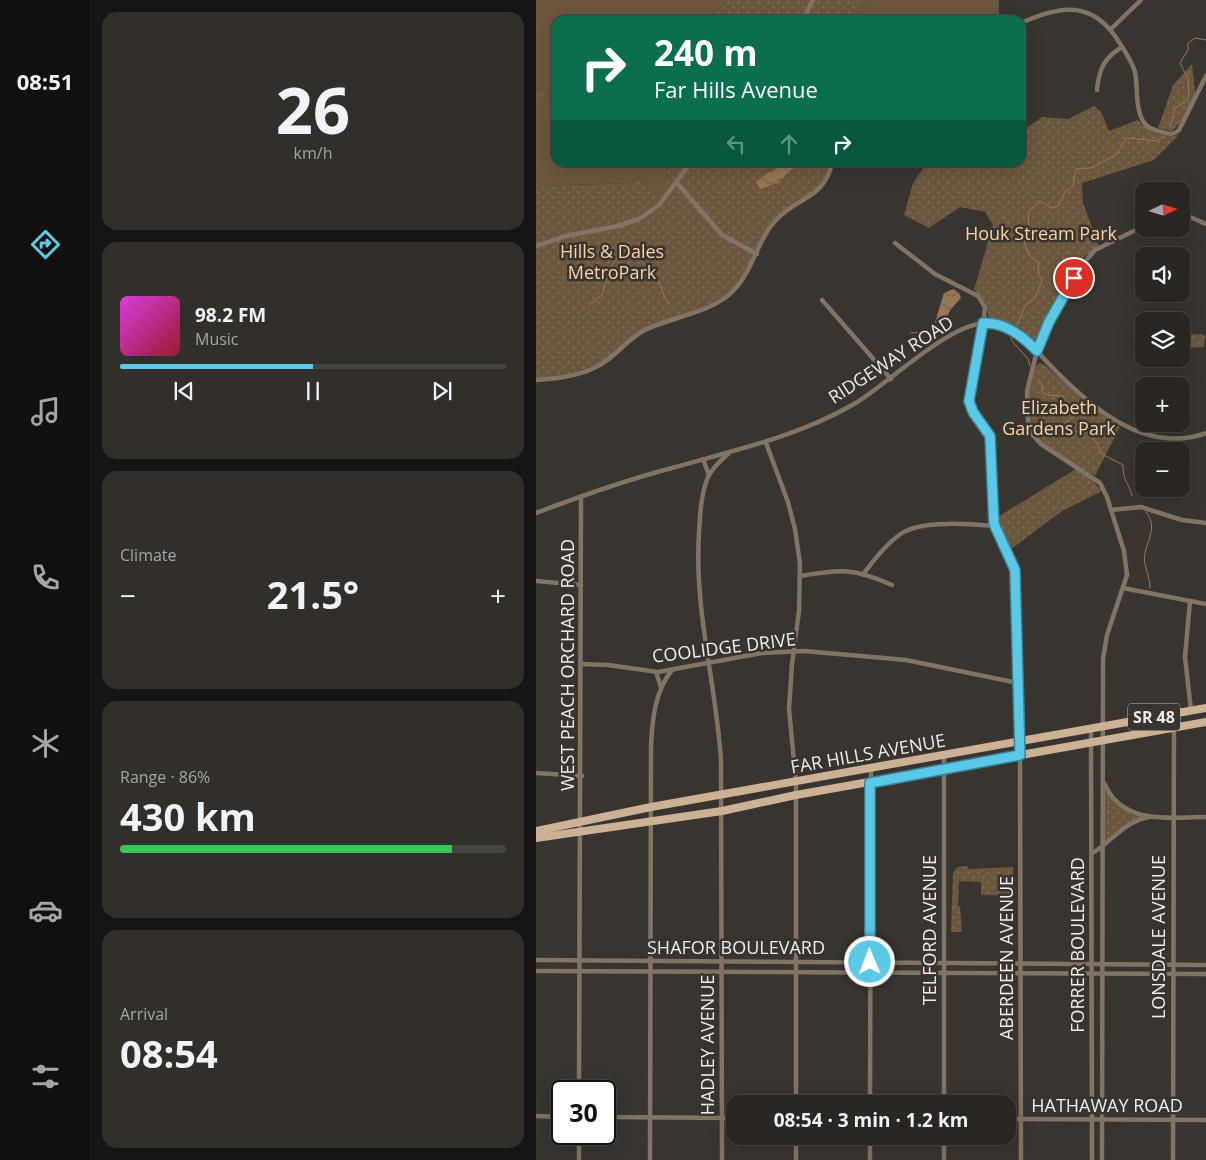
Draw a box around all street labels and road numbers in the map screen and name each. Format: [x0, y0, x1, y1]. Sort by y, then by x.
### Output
street label: RIDGEWAY ROAD [823, 310, 958, 409]
street label: WEST PEACH ORCHARD ROAD [555, 539, 579, 791]
street label: COOLIDGE DRIVE [651, 626, 797, 668]
road number: SR 48 [1128, 704, 1180, 730]
street label: FAR HILLS AVENUE [788, 728, 947, 778]
street label: TELFORD AVENUE [917, 855, 941, 1005]
street label: LONSDALE AVENUE [1146, 855, 1170, 1019]
street label: FORRER BOULEVARD [1065, 857, 1089, 1033]
street label: ABERDEEN AVENUE [994, 876, 1018, 1040]
street label: SHAFOR BOULEVARD [647, 935, 825, 959]
street label: HADLEY AVENUE [695, 975, 719, 1115]
street label: HATHAWAY ROAD [1031, 1093, 1183, 1117]

